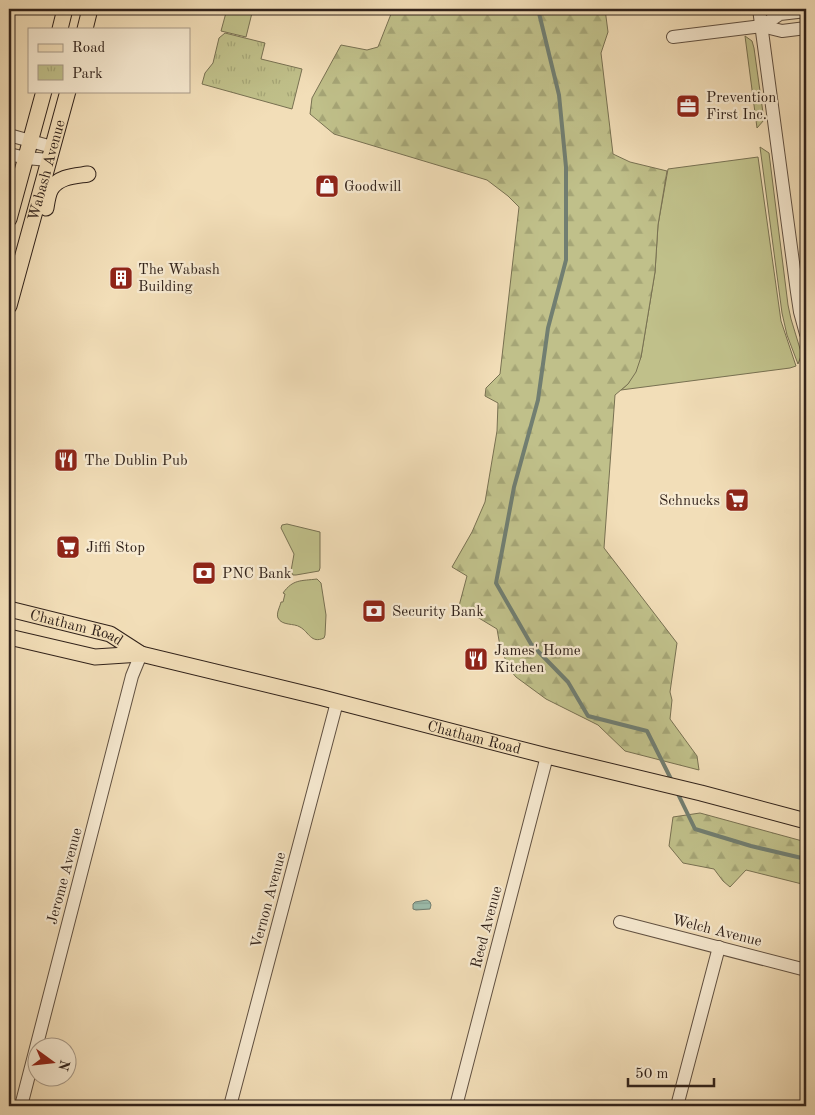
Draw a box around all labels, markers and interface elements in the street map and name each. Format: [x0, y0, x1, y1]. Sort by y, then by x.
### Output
legend [28, 28, 190, 92]
text: Road [72, 41, 106, 56]
text: Park [72, 67, 103, 82]
place label: Prevention First Inc. [706, 91, 776, 123]
office icon: Prevention First Inc. [675, 93, 701, 119]
street label: Wabash Avenue [27, 118, 69, 223]
shop icon: Goodwill [314, 173, 340, 199]
place label: Goodwill [344, 180, 401, 195]
place label: The Wabash Building [138, 263, 220, 295]
building icon: The Wabash Building [108, 265, 134, 291]
restaurant icon: The Dublin Pub [53, 447, 79, 473]
place label: The Dublin Pub [84, 454, 188, 469]
supermarket icon: Schnucks [724, 487, 750, 513]
place label: Schnucks [659, 494, 720, 509]
supermarket icon: Jiffi Stop [55, 534, 81, 560]
place label: Jiffi Stop [86, 541, 145, 556]
bank icon: PNC Bank [191, 560, 217, 586]
place label: PNC Bank [222, 567, 292, 582]
bank icon: Security Bank [361, 598, 387, 624]
place label: Security Bank [392, 605, 484, 620]
street label: Chatham Road [28, 608, 125, 649]
place label: James' Home Kitchen [494, 644, 581, 676]
restaurant icon: James' Home Kitchen [463, 646, 489, 672]
street label: Chatham Road [426, 719, 523, 758]
street label: Jerome Avenue [45, 826, 86, 926]
street label: Vernon Avenue [249, 851, 289, 950]
street label: Reed Avenue [469, 885, 506, 970]
street label: Welch Avenue [670, 913, 763, 950]
north arrow [28, 1038, 78, 1088]
scale bar [628, 1055, 714, 1087]
text: N [55, 1058, 72, 1072]
text: 50 m [635, 1067, 669, 1082]

